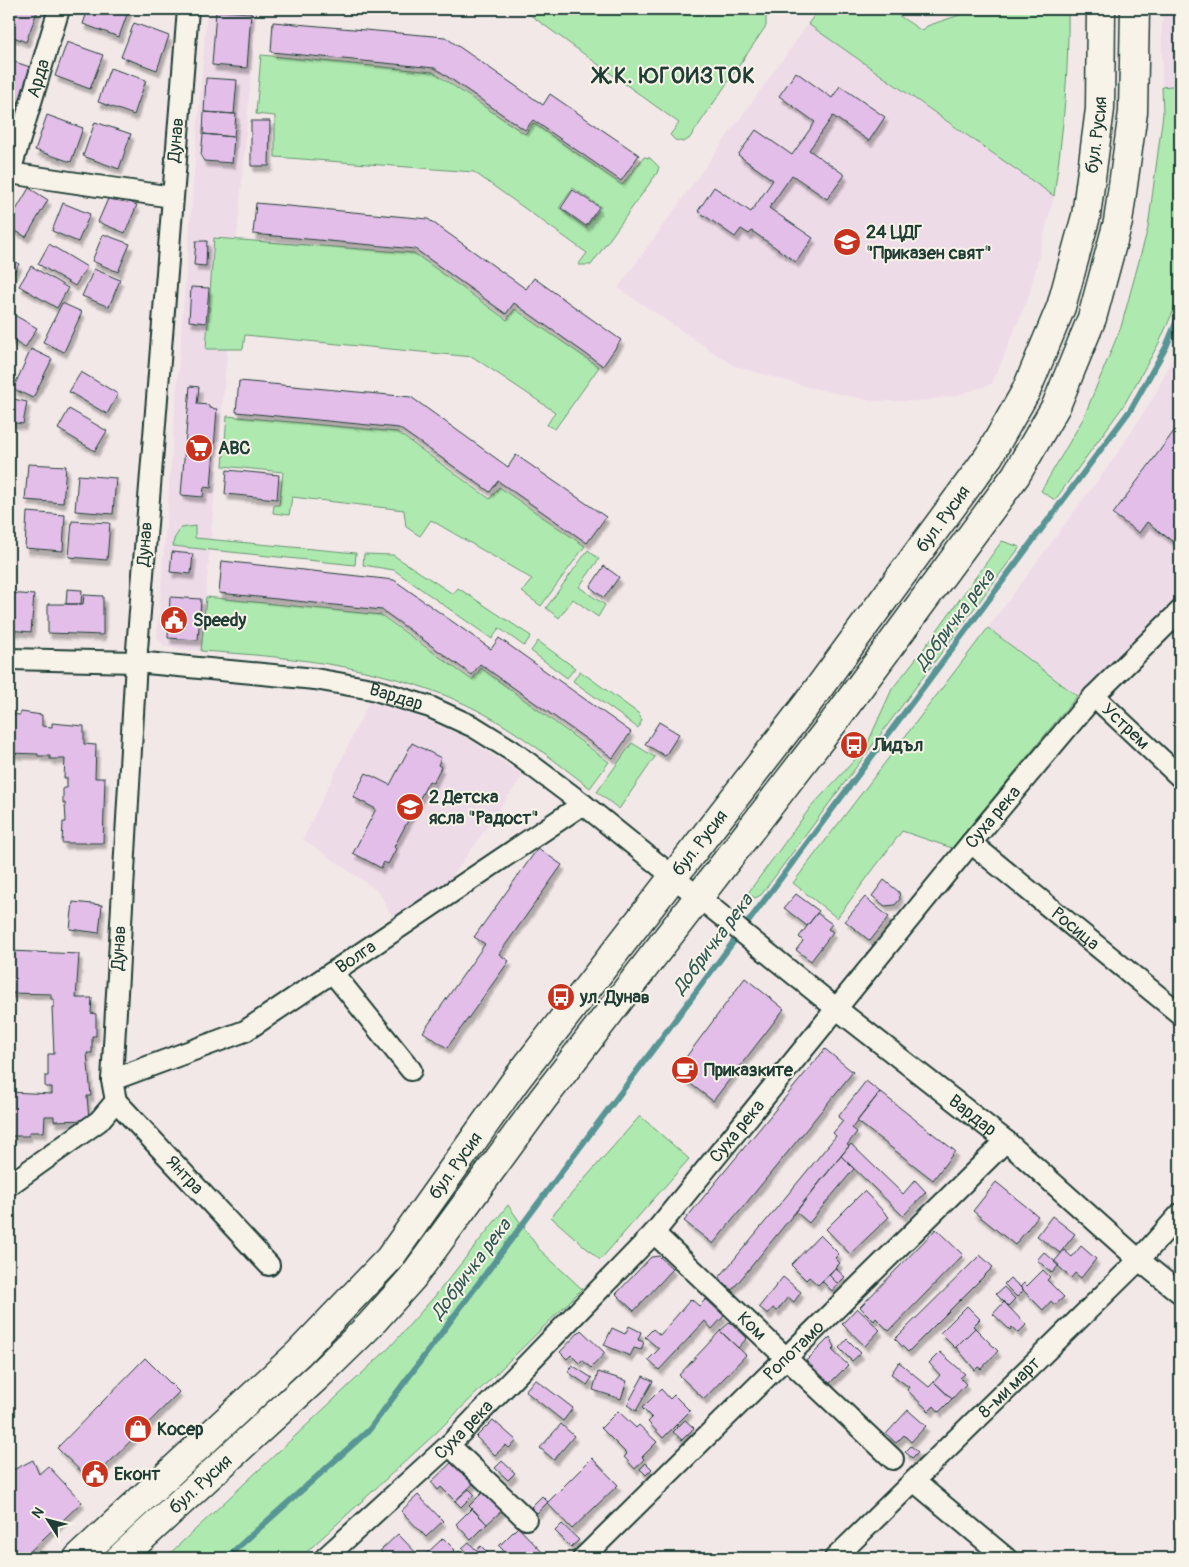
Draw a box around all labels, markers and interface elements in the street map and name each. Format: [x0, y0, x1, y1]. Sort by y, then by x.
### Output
street label: Арда [21, 56, 55, 100]
district label: Ж.К. ЮГОИЗТОК [590, 62, 756, 90]
street label: бул. Русия [1080, 96, 1112, 175]
street label: Дунав [163, 117, 189, 164]
place label: 24 ЦДГ "Приказен свят" [866, 221, 992, 265]
school or university icon: 24 ЦДГ "Приказен свят" [832, 227, 862, 257]
supermarket icon: ABC [184, 433, 214, 463]
place label: ABC [218, 437, 250, 460]
street label: бул. Русия [911, 481, 975, 557]
street label: Дунав [132, 521, 158, 568]
water label: Добричка река [909, 564, 1001, 676]
public building icon: Speedy [159, 605, 189, 635]
place label: Speedy [193, 609, 247, 632]
street label: Вардар [367, 677, 426, 716]
street label: Устрем [1097, 698, 1155, 754]
bus stop icon: Лидъл [839, 730, 869, 760]
place label: Лидъл [872, 734, 923, 757]
street label: Суха река [960, 781, 1026, 853]
place label: 2 Детска ясла "Радост" [429, 786, 539, 830]
school or university icon: 2 Детска ясла "Радост" [395, 792, 425, 822]
street label: бул. Русия [667, 805, 732, 881]
water label: Добричка река [667, 888, 759, 1000]
street label: Росица [1047, 902, 1104, 955]
street label: Дунав [106, 925, 132, 972]
street label: Волга [331, 935, 380, 978]
bus stop icon: ул. Дунав [546, 982, 576, 1012]
place label: ул. Дунав [579, 986, 650, 1009]
cafe icon: Приказките [670, 1055, 700, 1085]
place label: Приказките [704, 1059, 794, 1082]
street label: Вардар [944, 1089, 1001, 1141]
street label: Суха река [704, 1095, 769, 1167]
street label: бул. Русия [423, 1127, 487, 1204]
street label: Янтра [161, 1150, 209, 1199]
water label: Добричка река [425, 1213, 517, 1325]
street label: Ком [733, 1306, 772, 1345]
street label: Ропотамо [759, 1315, 829, 1385]
street label: 8-ми март [973, 1352, 1045, 1423]
street label: Суха река [429, 1395, 498, 1464]
shop icon: Косер [123, 1414, 153, 1444]
place label: Косер [157, 1418, 204, 1441]
street label: бул. Русия [164, 1449, 237, 1519]
public building icon: Еконт [80, 1459, 110, 1489]
place label: Еконт [114, 1463, 161, 1486]
north arrow [22, 1494, 72, 1544]
text: N [28, 1504, 48, 1521]

